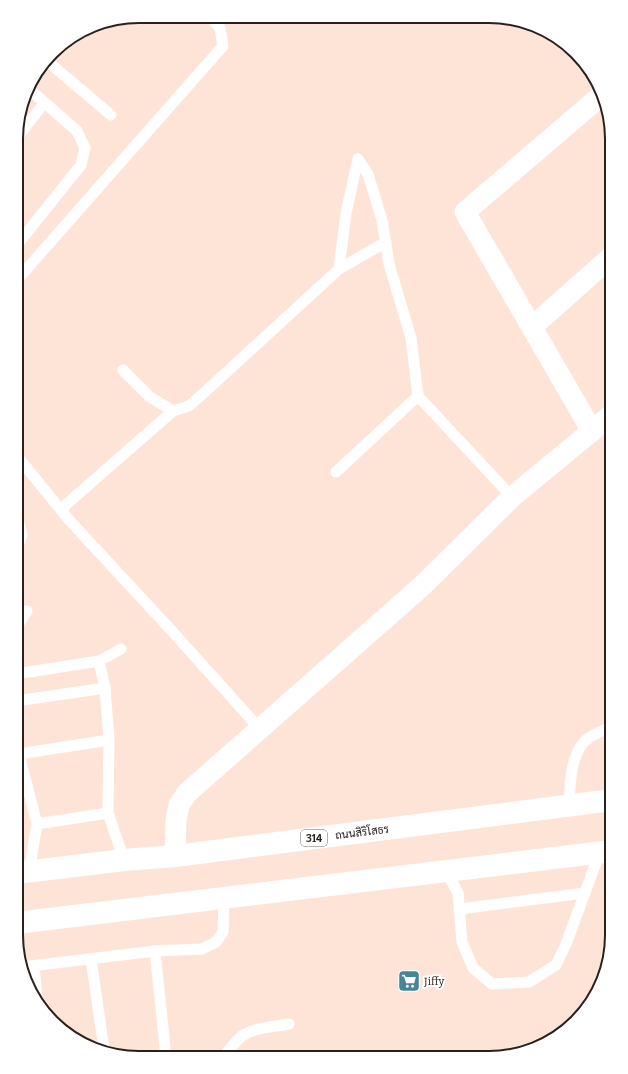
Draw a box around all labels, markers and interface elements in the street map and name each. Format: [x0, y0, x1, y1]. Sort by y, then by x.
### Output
street label: ถนนสิริโสธร [334, 821, 390, 842]
road number: 314 [301, 830, 327, 846]
supermarket icon: Jiffy [396, 968, 422, 994]
place label: Jiffy [423, 975, 444, 988]

